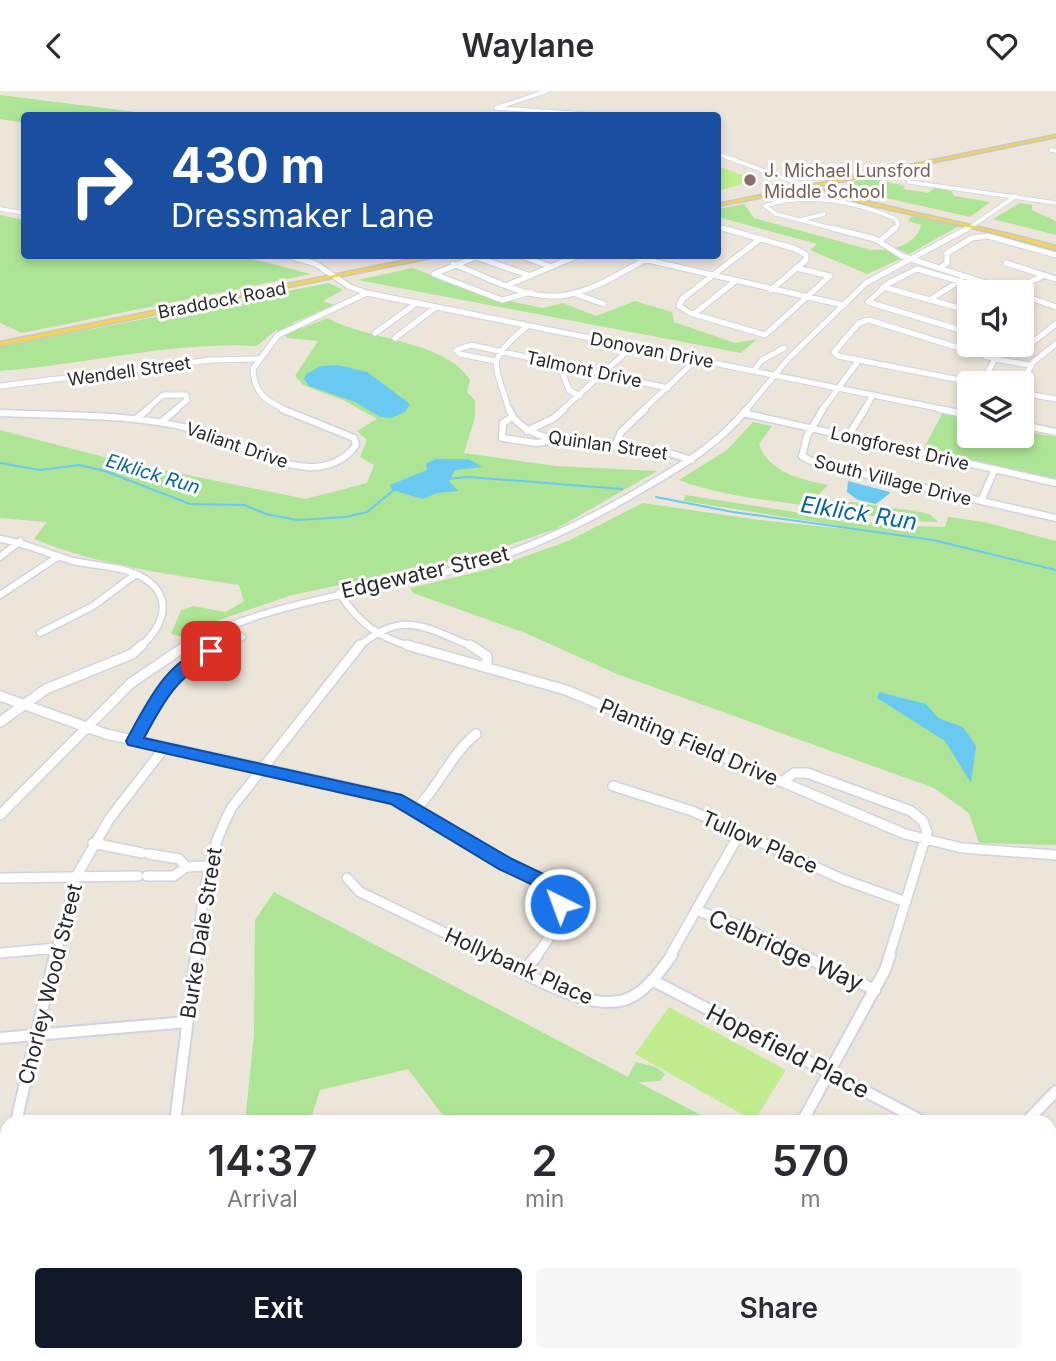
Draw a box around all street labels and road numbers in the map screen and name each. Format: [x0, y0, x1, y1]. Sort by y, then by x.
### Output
street label: Braddock Road [156, 277, 288, 323]
street label: Donovan Drive [588, 328, 716, 372]
street label: Talmont Drive [524, 347, 644, 391]
street label: Wendell Street [66, 352, 192, 390]
street label: Valiant Drive [183, 418, 291, 472]
street label: Longforest Drive [829, 422, 971, 474]
street label: Quinlan Street [547, 426, 669, 464]
street label: South Village Drive [812, 450, 974, 510]
street label: Edgewater Street [339, 541, 511, 603]
street label: Planting Field Drive [596, 693, 782, 791]
street label: Tullow Place [698, 805, 822, 879]
street label: Burke Dale Street [175, 845, 227, 1020]
street label: Chorley Wood Street [13, 881, 87, 1087]
street label: Celbridge Way [704, 903, 868, 997]
street label: Hollybank Place [441, 922, 597, 1010]
street label: Hopefield Place [702, 997, 874, 1105]

